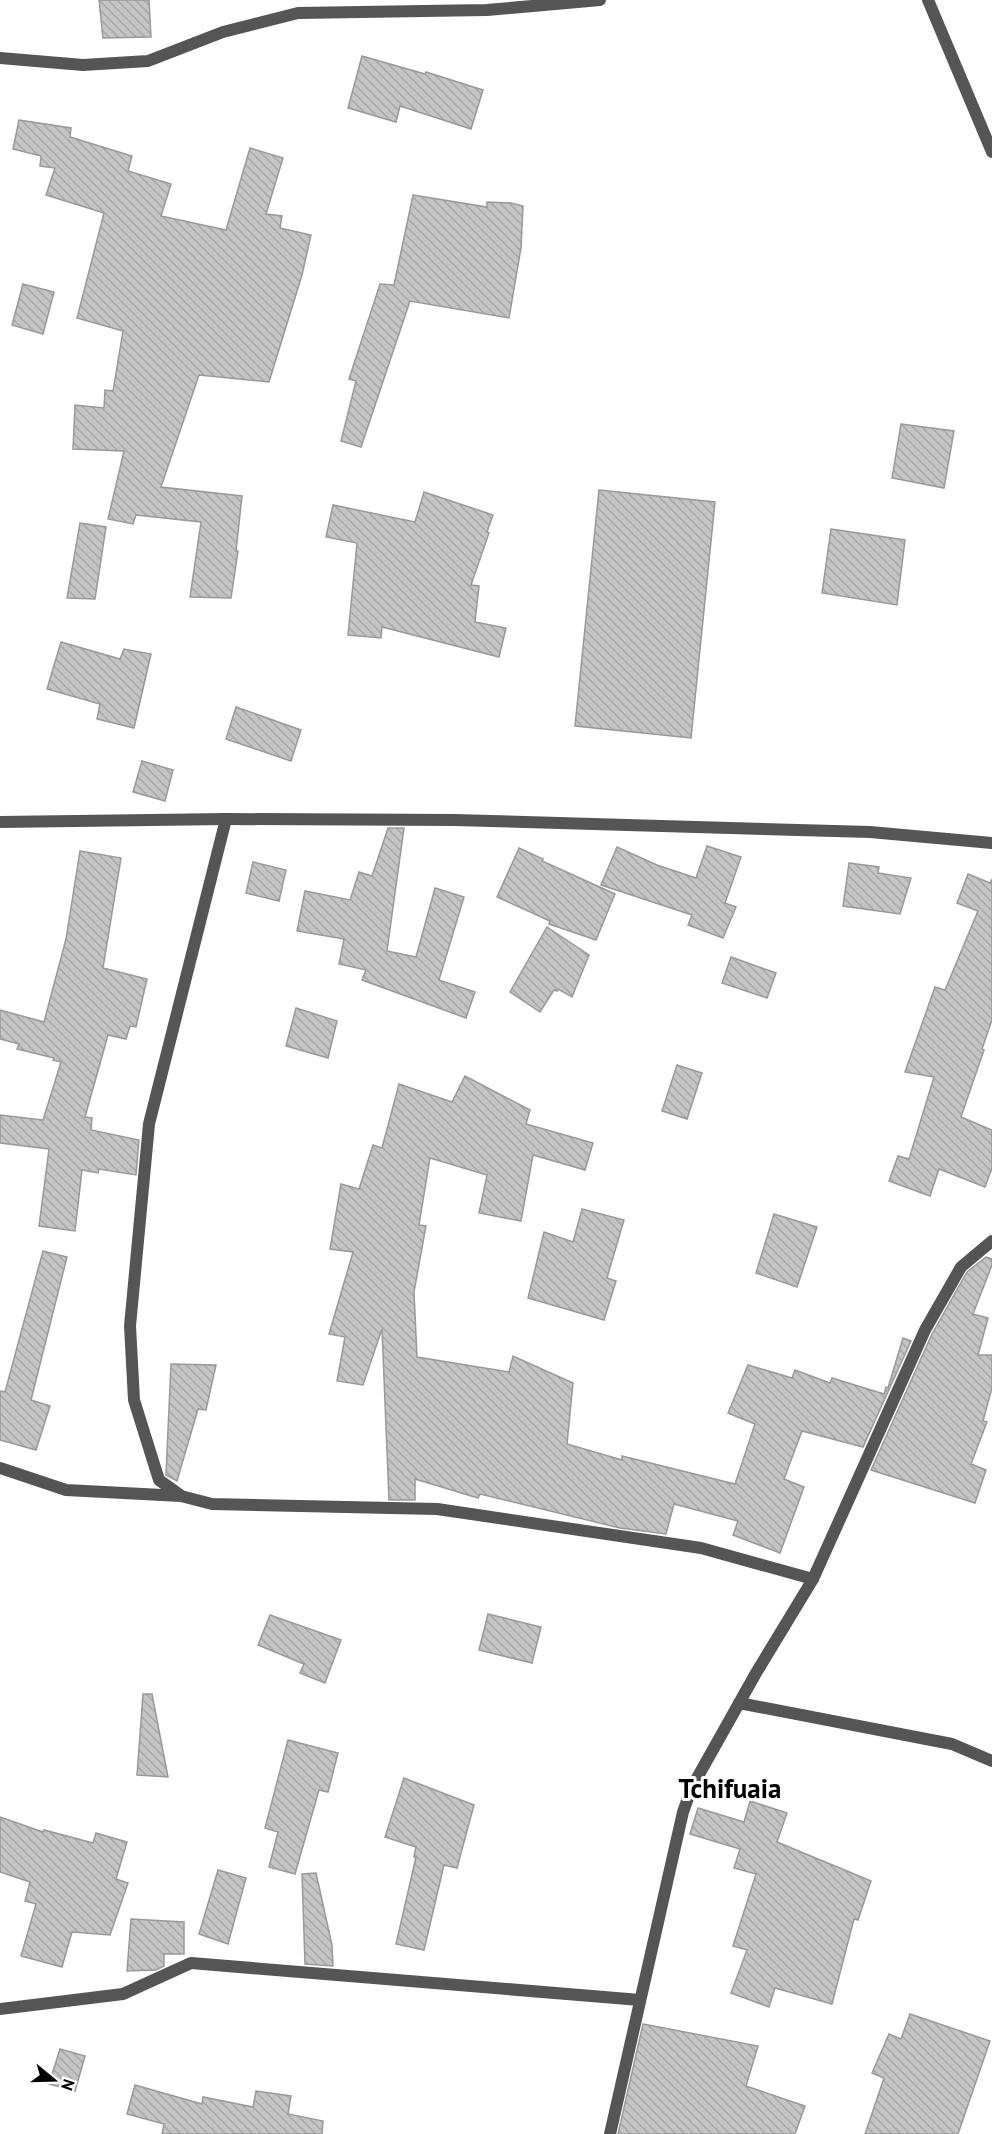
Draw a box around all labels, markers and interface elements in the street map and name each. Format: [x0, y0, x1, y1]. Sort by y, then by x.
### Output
district label: Tchifuaia [679, 1771, 781, 1805]
north arrow [24, 2050, 84, 2110]
text: N [57, 2077, 79, 2093]

